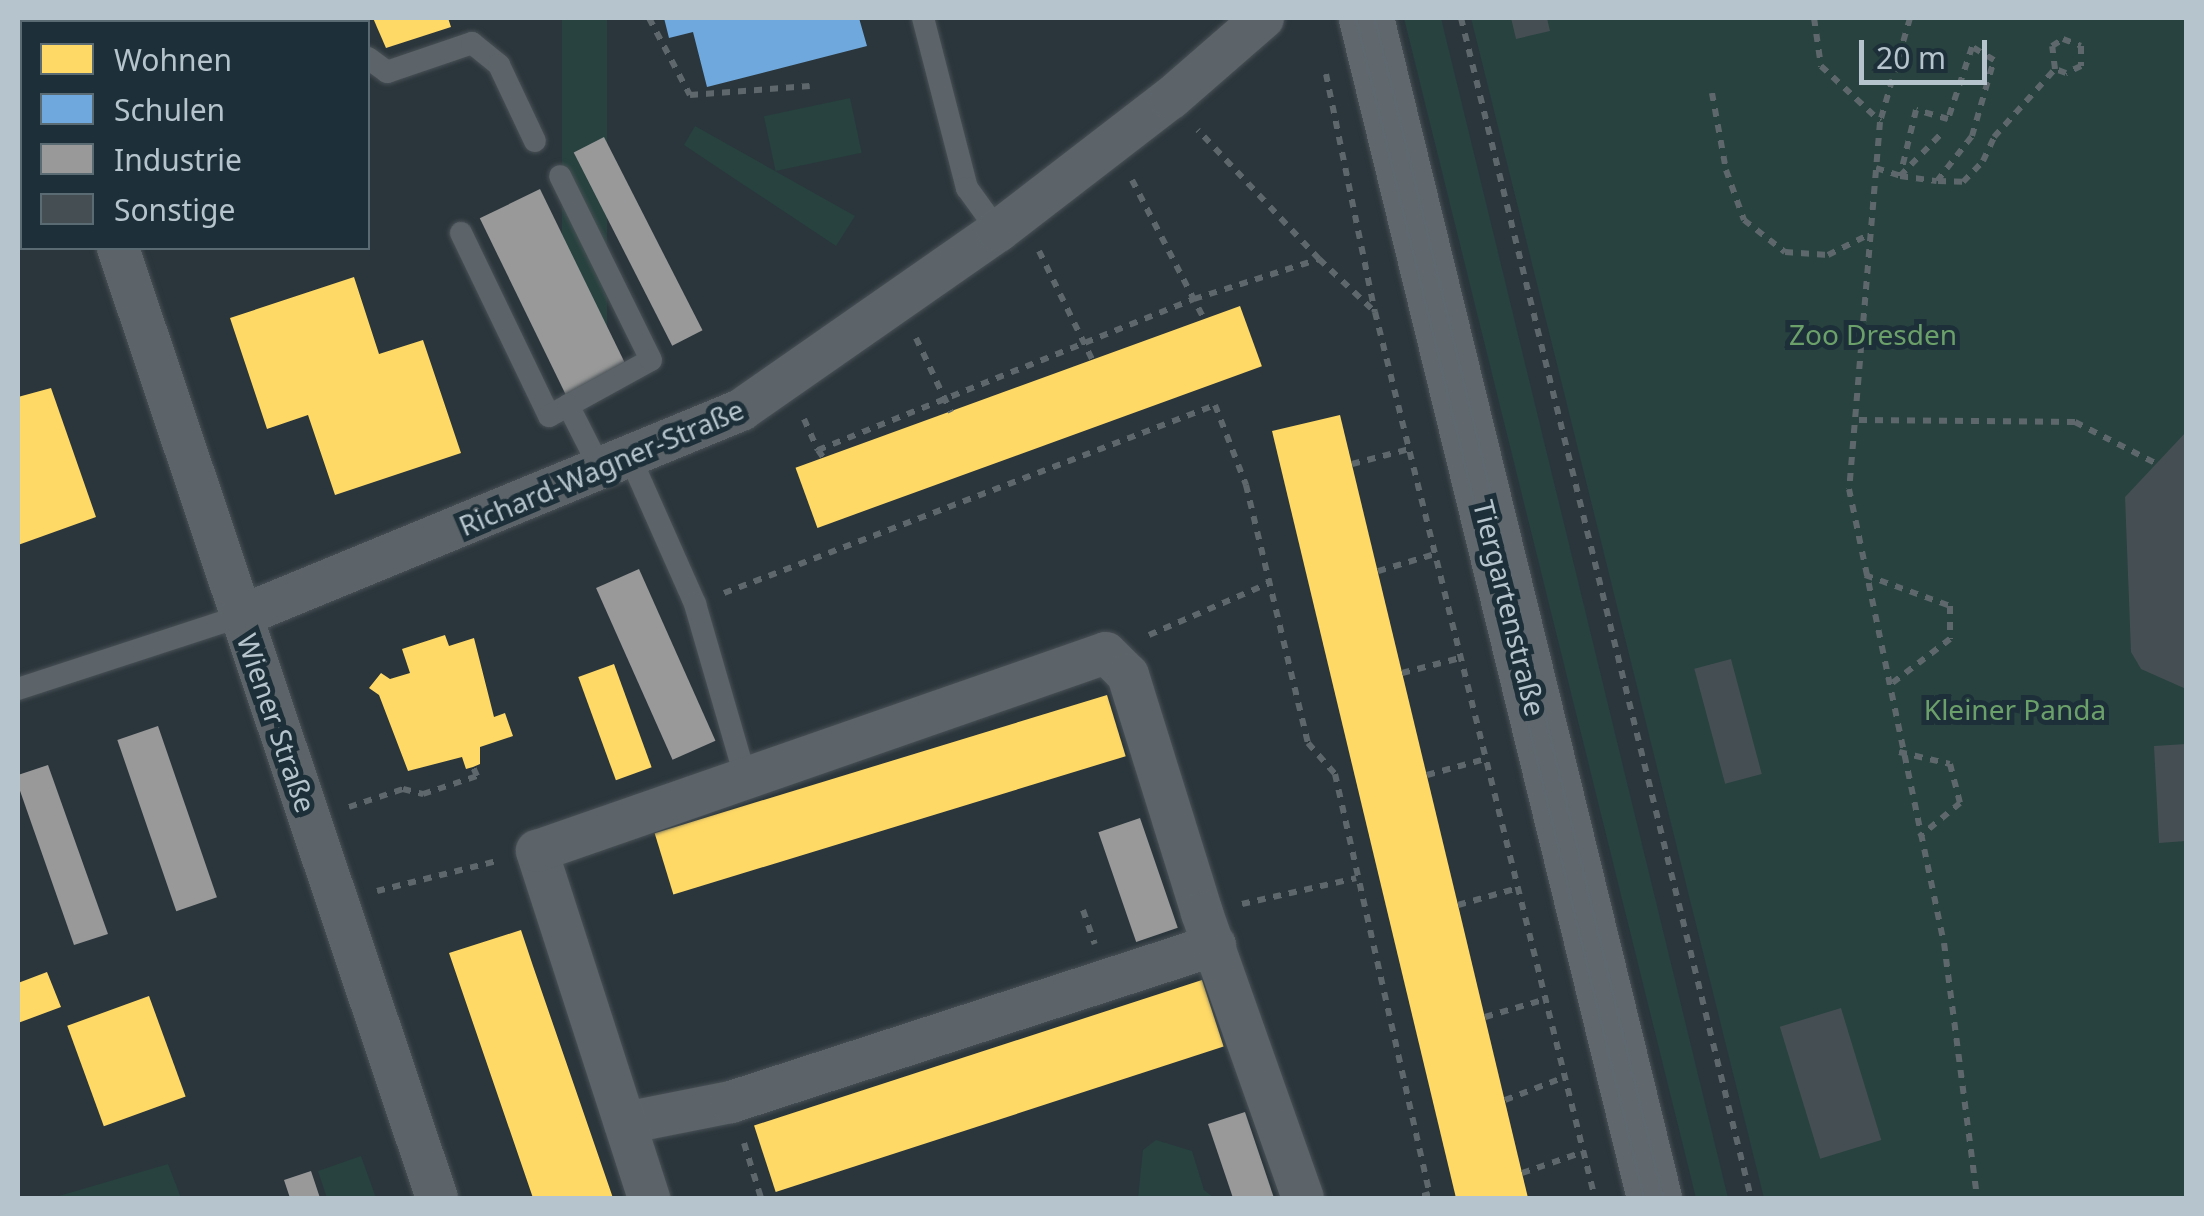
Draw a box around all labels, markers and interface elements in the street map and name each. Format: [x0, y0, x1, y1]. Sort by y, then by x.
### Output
legend [20, 20, 370, 250]
scale bar [1864, 20, 1992, 82]
text: 20 m [1876, 37, 1946, 78]
text: Wohnen [114, 39, 232, 80]
text: Schulen [114, 89, 225, 130]
text: Industrie [114, 139, 242, 180]
text: Sonstige [114, 189, 235, 230]
park label: Zoo Dresden [1789, 317, 1957, 351]
street label: Richard-Wagner-Straße [454, 392, 748, 542]
street label: Tiergartenstraße [1467, 497, 1553, 719]
street label: Wiener Straße [231, 629, 323, 817]
park label: Kleiner Panda [1924, 692, 2106, 726]

